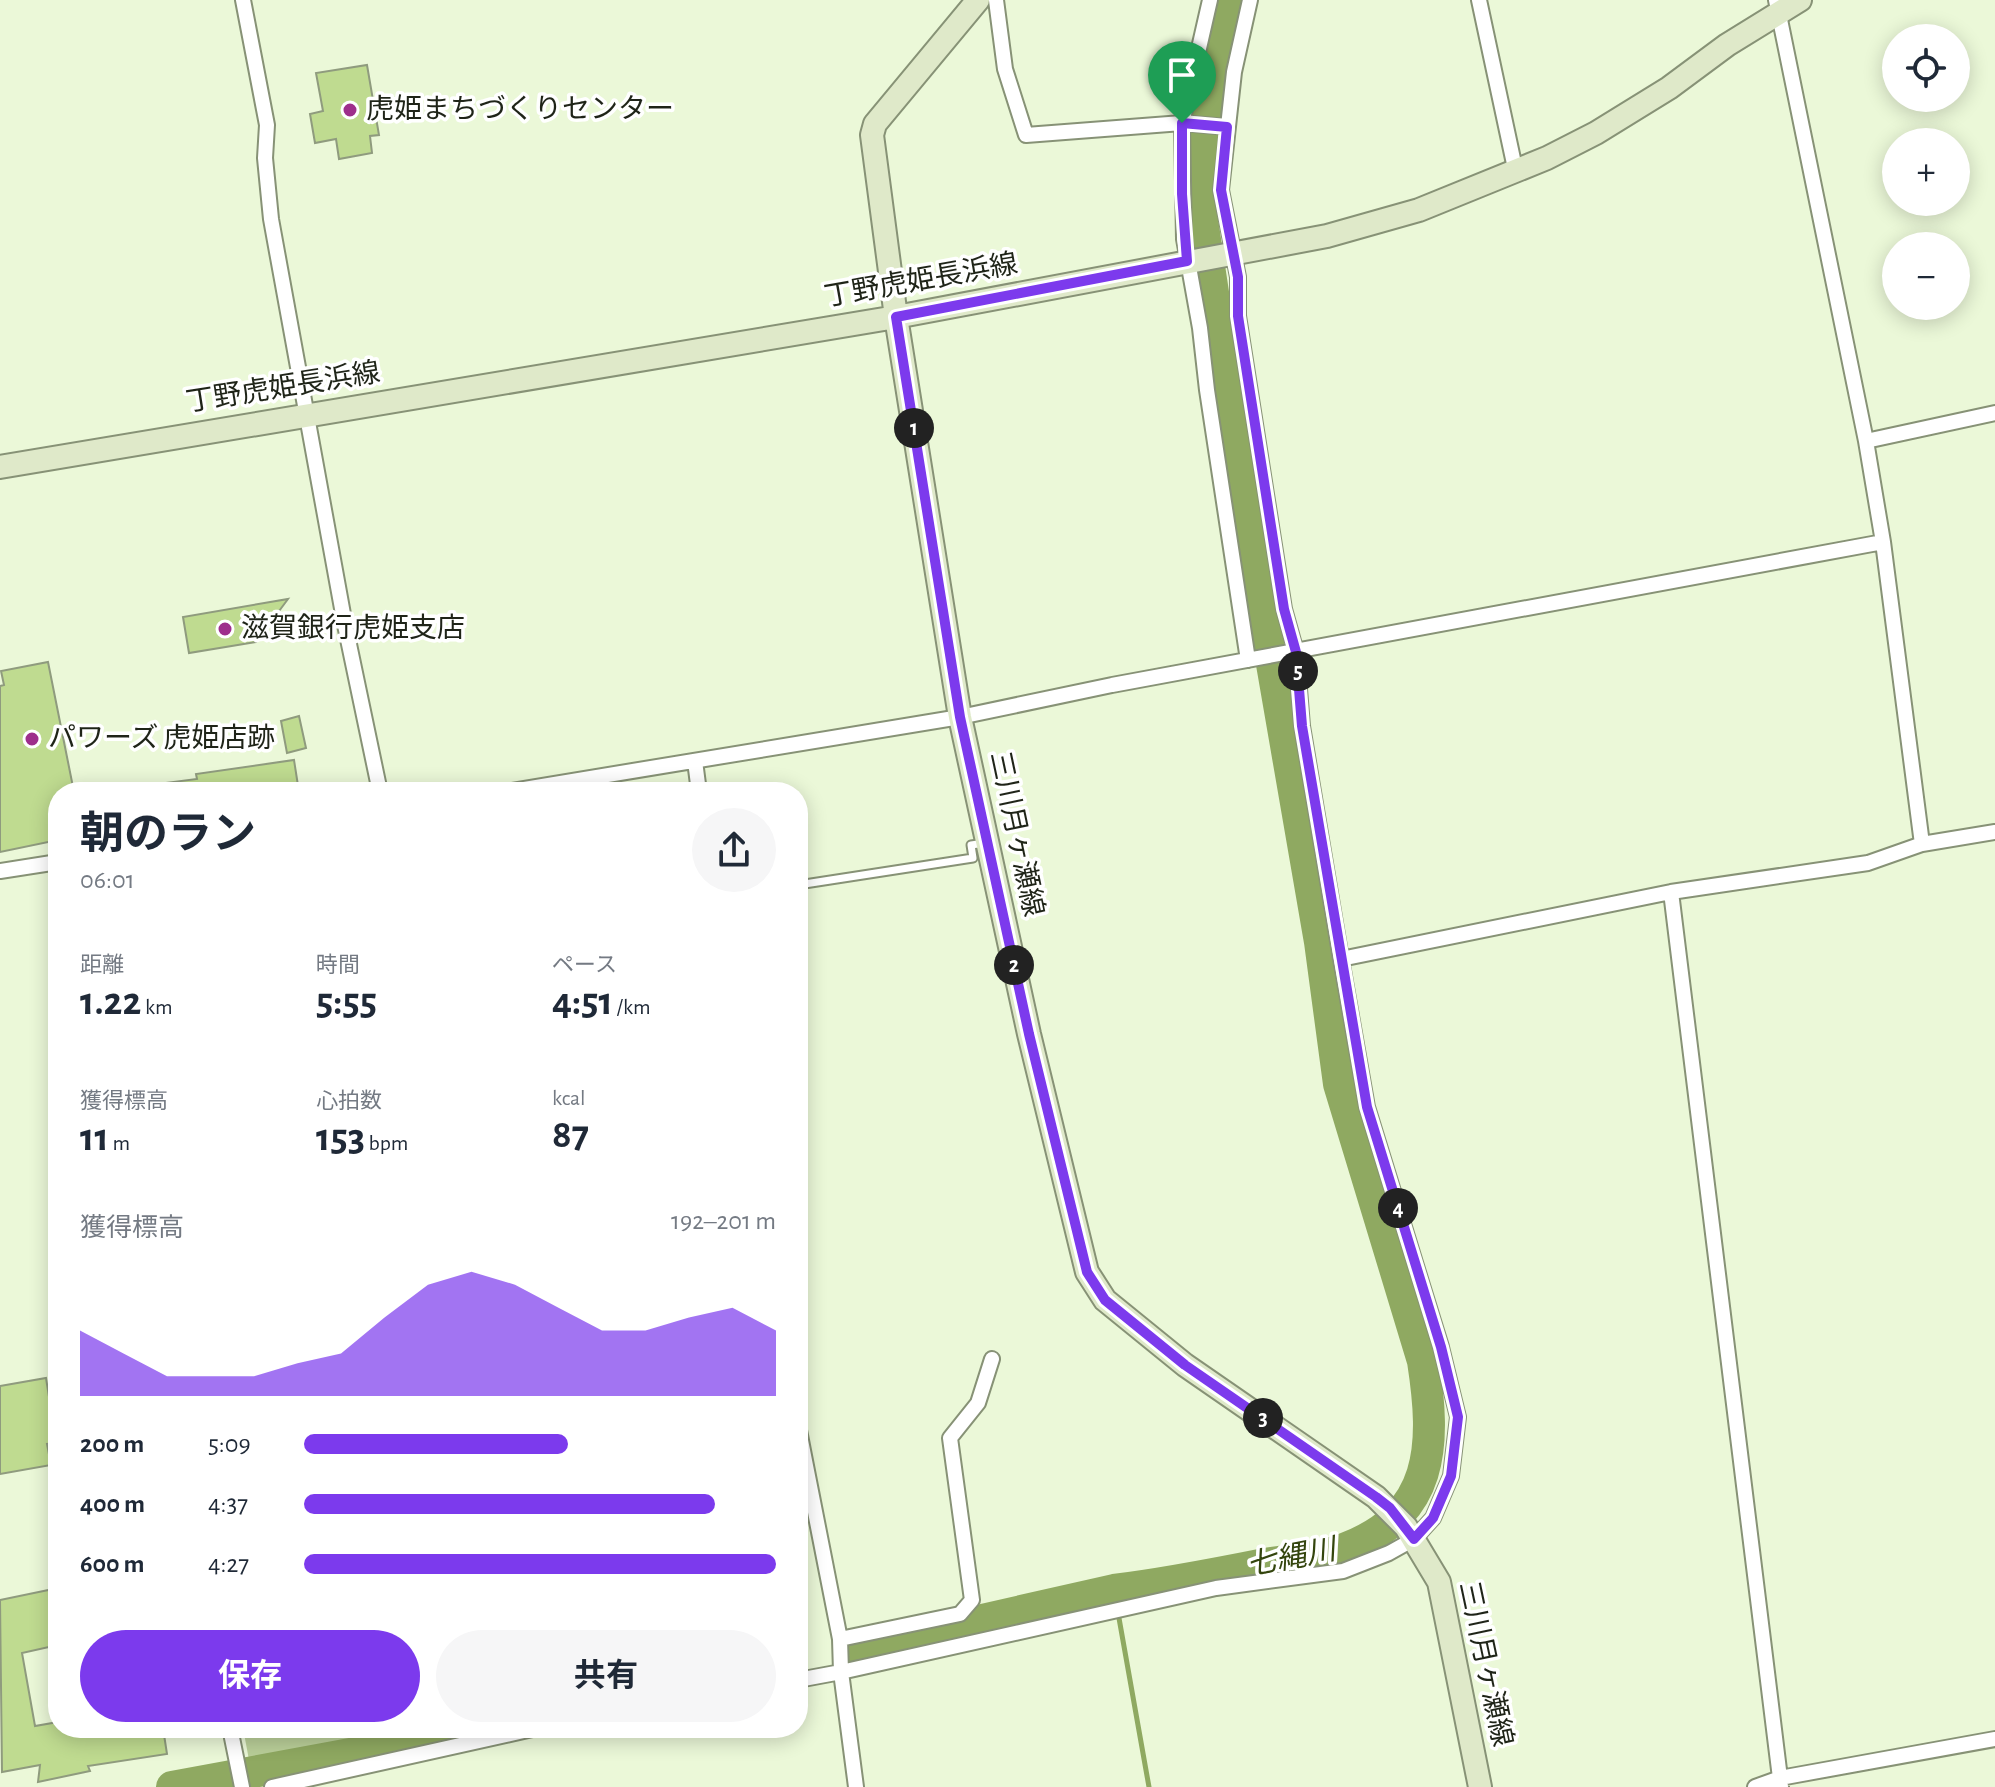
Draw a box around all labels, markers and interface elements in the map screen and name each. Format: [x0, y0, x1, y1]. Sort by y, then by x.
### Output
map controls [1882, 24, 1970, 320]
button: locate [1882, 24, 1970, 112]
pin [1148, 41, 1216, 123]
icon: arrive [1160, 53, 1204, 97]
place label: 虎姫まちづくりセンター [366, 94, 674, 124]
marker: 虎姫まちづくりセンター [341, 101, 359, 119]
button: + [1882, 128, 1970, 216]
button: − [1882, 232, 1970, 320]
street label: 丁野虎姫長浜線 [822, 248, 1020, 312]
street label: 丁野虎姫長浜線 [184, 357, 382, 417]
pin: 1 [894, 408, 934, 448]
text: 1 [910, 417, 918, 439]
place label: 滋賀銀行虎姫支店 [241, 613, 465, 643]
marker: 滋賀銀行虎姫支店 [216, 620, 234, 638]
pin: 5 [1278, 651, 1318, 691]
text: 5 [1293, 660, 1303, 682]
place label: パワーズ 虎姫店跡 [48, 723, 275, 753]
marker: パワーズ 虎姫店跡 [23, 730, 41, 748]
street label: 三川月ヶ瀬線 [985, 749, 1049, 919]
button: share [692, 808, 776, 892]
text: 朝のラン [80, 813, 256, 857]
text: 06:01 [80, 867, 135, 893]
pin: 2 [994, 945, 1034, 985]
text: 距離 [80, 954, 124, 976]
text: 時間 [316, 954, 360, 976]
text: ペース [552, 954, 617, 976]
text: 2 [1009, 954, 1019, 976]
text: 1.22 [80, 982, 141, 1022]
text: 5:55 [316, 982, 377, 1022]
text: 4:51 [552, 982, 613, 1022]
text: km [141, 996, 173, 1018]
text: /km [613, 996, 651, 1018]
text: kcal [552, 1087, 586, 1109]
text: 獲得標高 [80, 1090, 168, 1112]
text: 心拍数 [316, 1090, 382, 1112]
text: 87 [552, 1115, 589, 1155]
text: 11 [80, 1118, 109, 1158]
text: 153 [316, 1118, 365, 1158]
text: m [109, 1132, 130, 1154]
text: bpm [365, 1132, 408, 1154]
pin: 4 [1378, 1188, 1418, 1228]
text: 4 [1392, 1197, 1404, 1219]
text: 192–201 m [671, 1208, 776, 1234]
text: 獲得標高 [80, 1215, 184, 1241]
pin: 3 [1243, 1398, 1283, 1438]
text: 3 [1258, 1407, 1268, 1429]
text: 200 m [80, 1431, 144, 1457]
text: 5:09 [208, 1431, 251, 1457]
text: 400 m [80, 1491, 145, 1517]
text: 4:37 [208, 1491, 248, 1517]
water label: 七縄川 [1244, 1532, 1341, 1581]
text: 600 m [80, 1551, 145, 1577]
text: 4:27 [208, 1551, 249, 1577]
street label: 三川月ヶ瀬線 [1454, 1579, 1518, 1749]
button: 保存 [80, 1630, 420, 1722]
button: 共有 [436, 1630, 776, 1722]

